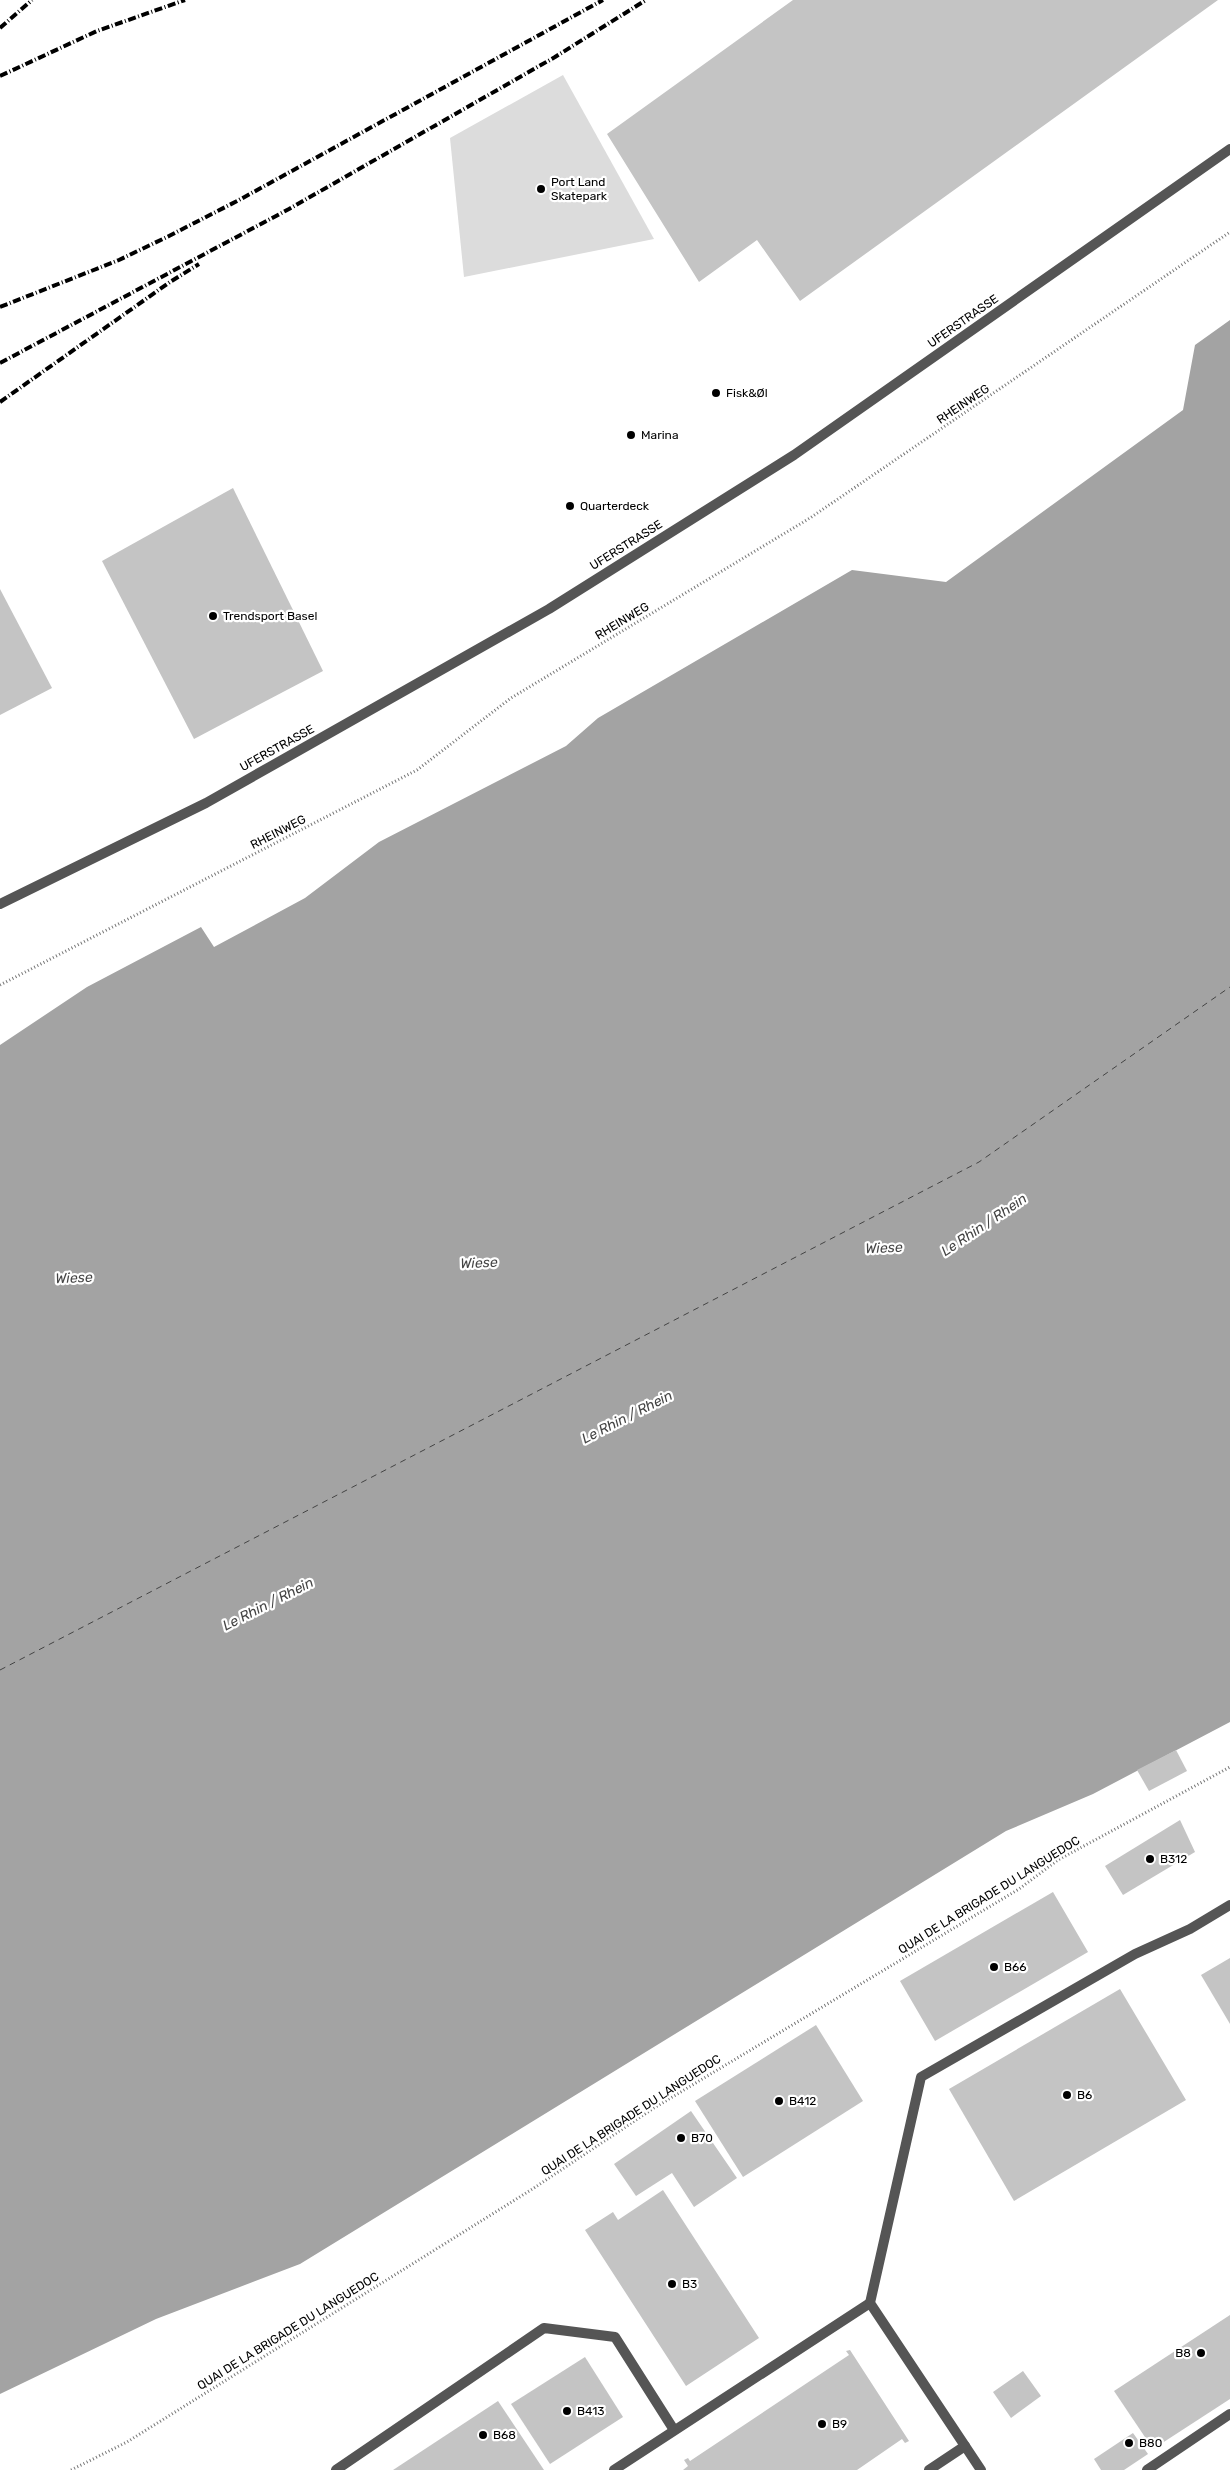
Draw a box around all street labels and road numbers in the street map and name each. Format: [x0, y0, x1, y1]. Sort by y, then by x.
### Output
street label: UFERSTRASSE [925, 292, 1001, 350]
street label: RHEINWEG [934, 381, 992, 427]
street label: UFERSTRASSE [587, 517, 665, 573]
street label: RHEINWEG [593, 599, 651, 643]
street label: UFERSTRASSE [237, 722, 317, 774]
street label: RHEINWEG [248, 812, 308, 852]
street label: QUAI DE LA BRIGADE DU LANGUEDOC [896, 1833, 1082, 1957]
street label: QUAI DE LA BRIGADE DU LANGUEDOC [539, 2052, 723, 2178]
street label: QUAI DE LA BRIGADE DU LANGUEDOC [195, 2269, 381, 2393]

